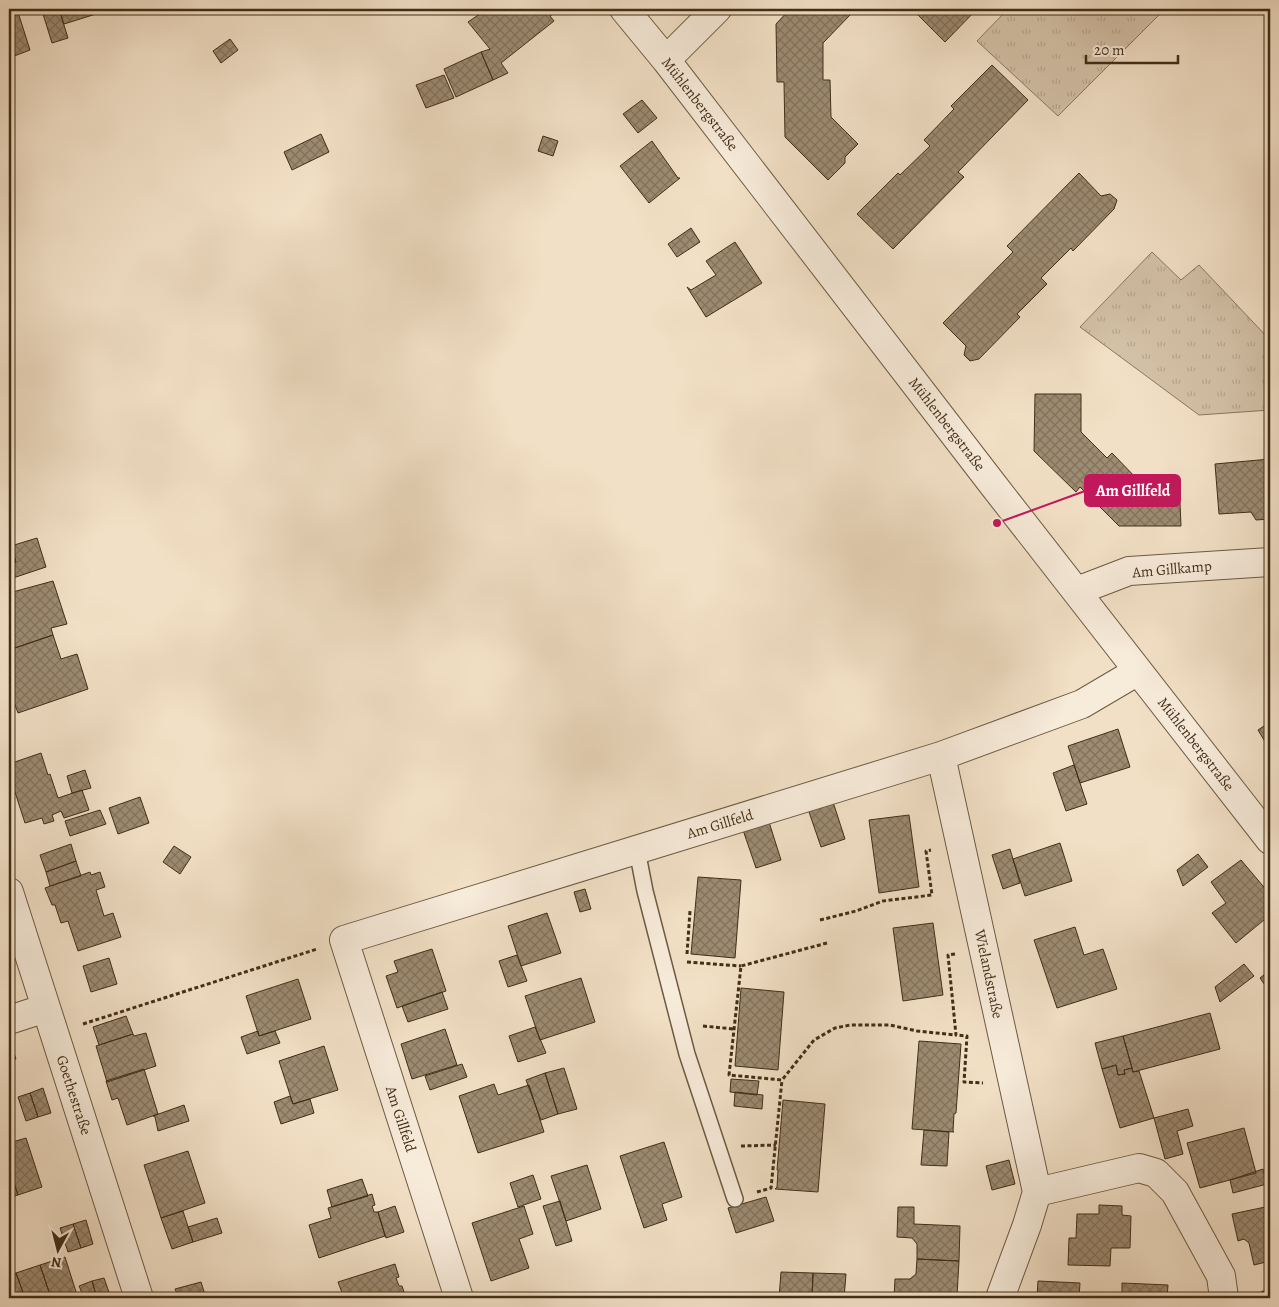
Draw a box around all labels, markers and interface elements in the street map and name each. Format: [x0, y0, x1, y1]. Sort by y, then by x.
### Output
scale bar [1086, 32, 1179, 64]
text: 20 m [1094, 40, 1125, 60]
street label: Mühlenbergstraße [657, 53, 743, 155]
street label: Mühlenbergstraße [904, 373, 990, 475]
callout: Am Gillfeld [1085, 475, 1180, 506]
text: Am Gillfeld [1095, 480, 1171, 502]
street label: Am Gillkamp [1130, 556, 1213, 583]
street label: Mühlenbergstraße [1153, 693, 1239, 795]
street label: Am Gillfeld [683, 804, 756, 844]
street label: Wielandstraße [970, 927, 1008, 1021]
street label: Goethestraße [52, 1053, 96, 1138]
street label: Am Gillfeld [381, 1082, 421, 1155]
north arrow [32, 1224, 82, 1274]
text: N [50, 1252, 63, 1272]

